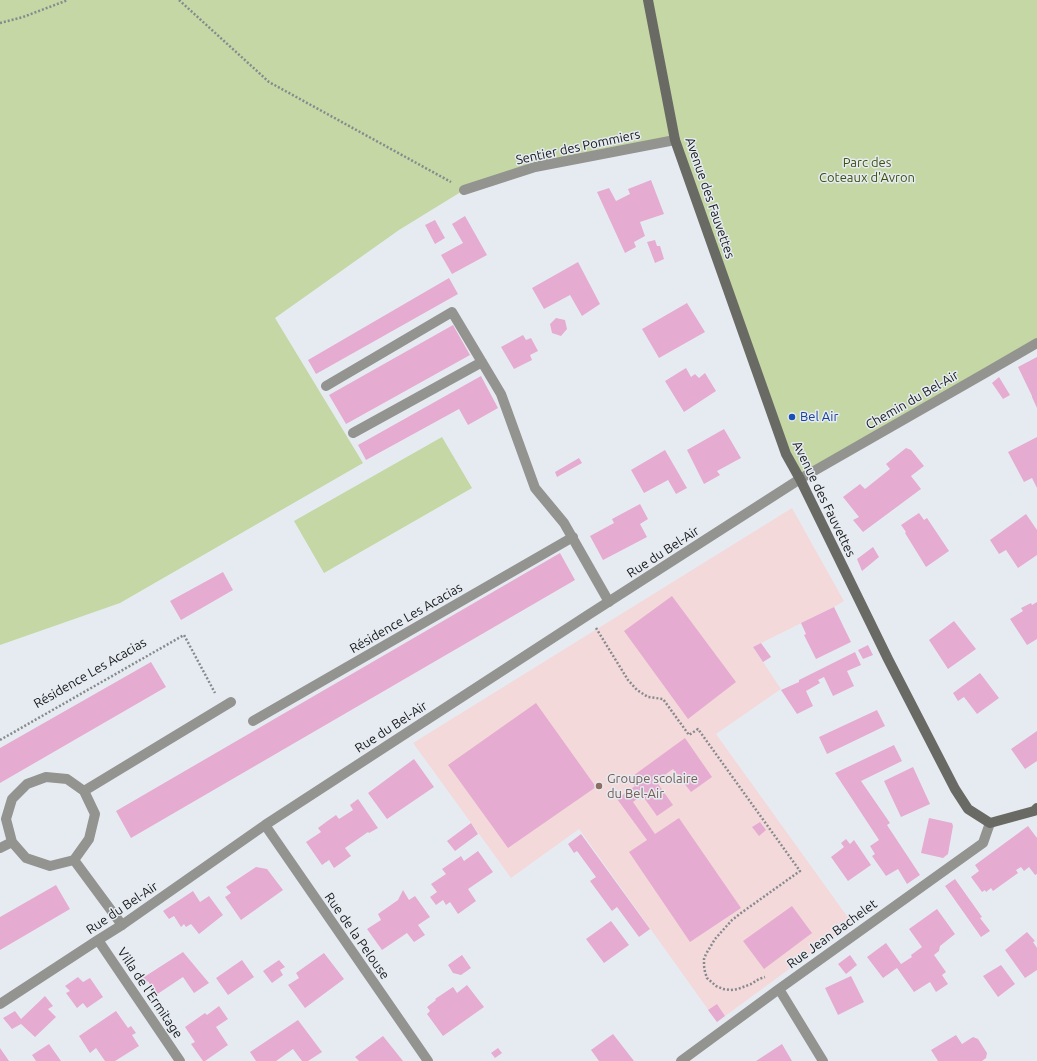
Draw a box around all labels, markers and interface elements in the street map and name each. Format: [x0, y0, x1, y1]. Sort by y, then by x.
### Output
street label: Sentier des Pommiers [514, 126, 642, 168]
street label: Avenue des Fauvettes [682, 135, 738, 261]
park label: Parc des Coteaux d'Avron [819, 155, 915, 186]
street label: Chemin du Bel-Air [863, 367, 961, 433]
place label: Bel Air [800, 409, 838, 425]
marker: Bel Air [787, 412, 797, 422]
street label: Avenue des Fauvettes [789, 438, 859, 560]
street label: Rue du Bel-Air [624, 523, 702, 581]
street label: Résidence Les Acacias [347, 579, 465, 657]
street label: Résidence Les Acacias [31, 634, 149, 712]
street label: Rue du Bel-Air [352, 698, 430, 756]
place label: Groupe scolaire du Bel-Air [607, 771, 698, 802]
marker: Groupe scolaire du Bel-Air [594, 781, 604, 791]
street label: Rue du Bel-Air [83, 878, 161, 938]
street label: Rue de la Pelouse [321, 890, 393, 982]
street label: Rue Jean Bachelet [784, 896, 880, 972]
street label: Villa de l'Ermitage [114, 945, 186, 1041]

